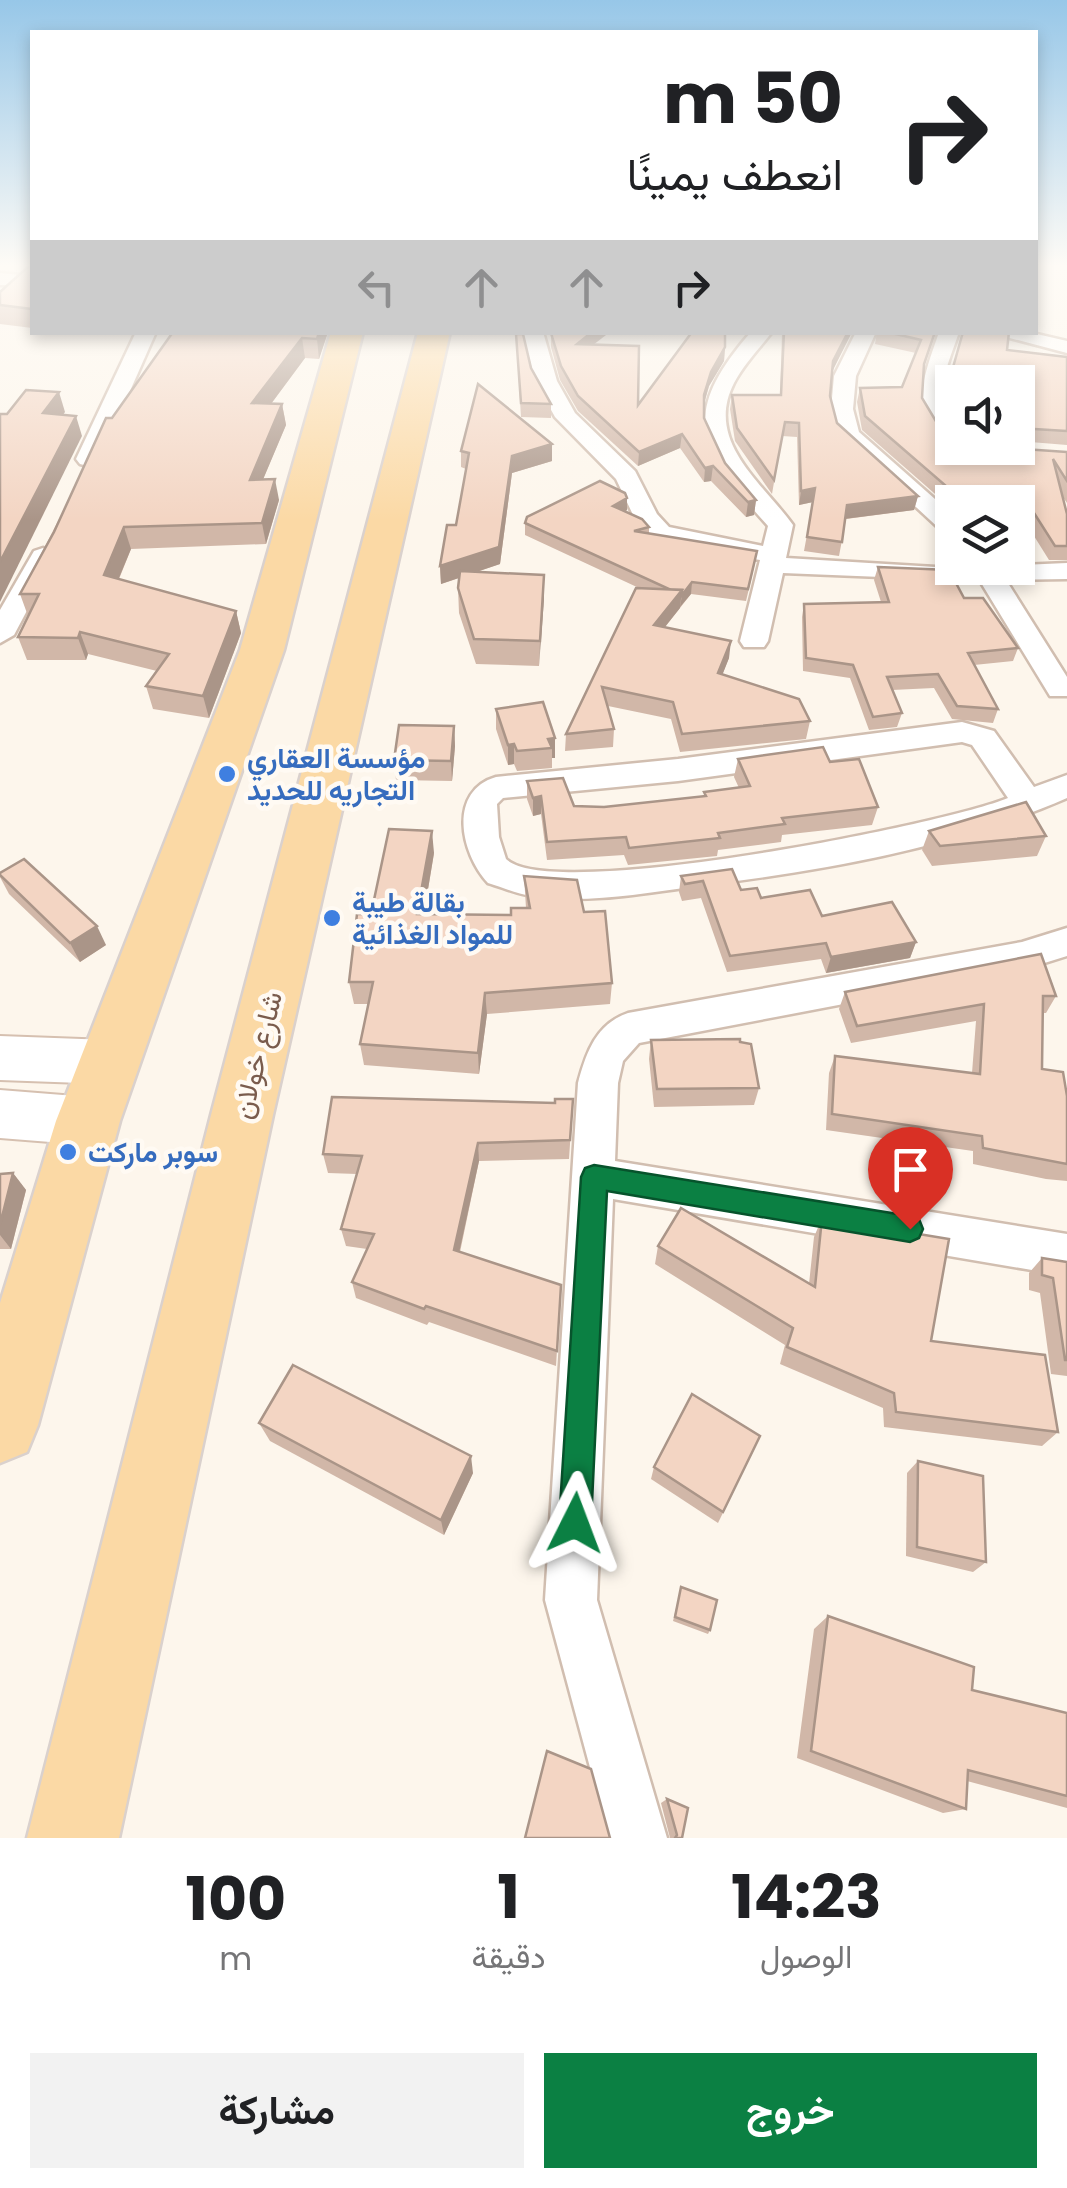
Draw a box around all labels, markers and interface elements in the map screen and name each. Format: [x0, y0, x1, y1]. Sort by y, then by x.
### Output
text: 50 m [663, 49, 843, 148]
icon: right [878, 70, 1008, 200]
text: انعطف يمينًا [627, 143, 843, 206]
icon: left [349, 260, 404, 315]
icon: ahead [454, 260, 509, 315]
icon: ahead [559, 260, 614, 315]
icon: right [664, 260, 719, 315]
map controls [935, 365, 1035, 585]
button: sound [935, 365, 1035, 465]
button: layers [935, 485, 1035, 585]
place label: مؤسسة العقاري التجاريه للحديد [247, 739, 425, 810]
marker: مؤسسة العقاري التجاريه للحديد [216, 763, 238, 785]
place label: بقالة طيبة للمواد الغذائية [352, 883, 513, 954]
marker: بقالة طيبة للمواد الغذائية [321, 907, 343, 929]
street label: شارع خولان [223, 987, 292, 1123]
pin [868, 1127, 953, 1230]
place label: سوبر ماركت [88, 1133, 218, 1172]
marker: سوبر ماركت [57, 1141, 79, 1163]
icon: arrive [883, 1142, 938, 1197]
position arrow [523, 1471, 627, 1575]
text: 1 [497, 1855, 520, 1939]
text: 14:23 [731, 1855, 882, 1939]
text: 100 [185, 1857, 286, 1941]
text: دقيقة [472, 1934, 546, 1979]
text: الوصول [760, 1934, 852, 1979]
text: m [219, 1936, 252, 1981]
button: مشاركة [30, 2053, 524, 2168]
button: خروج [544, 2053, 1037, 2168]

